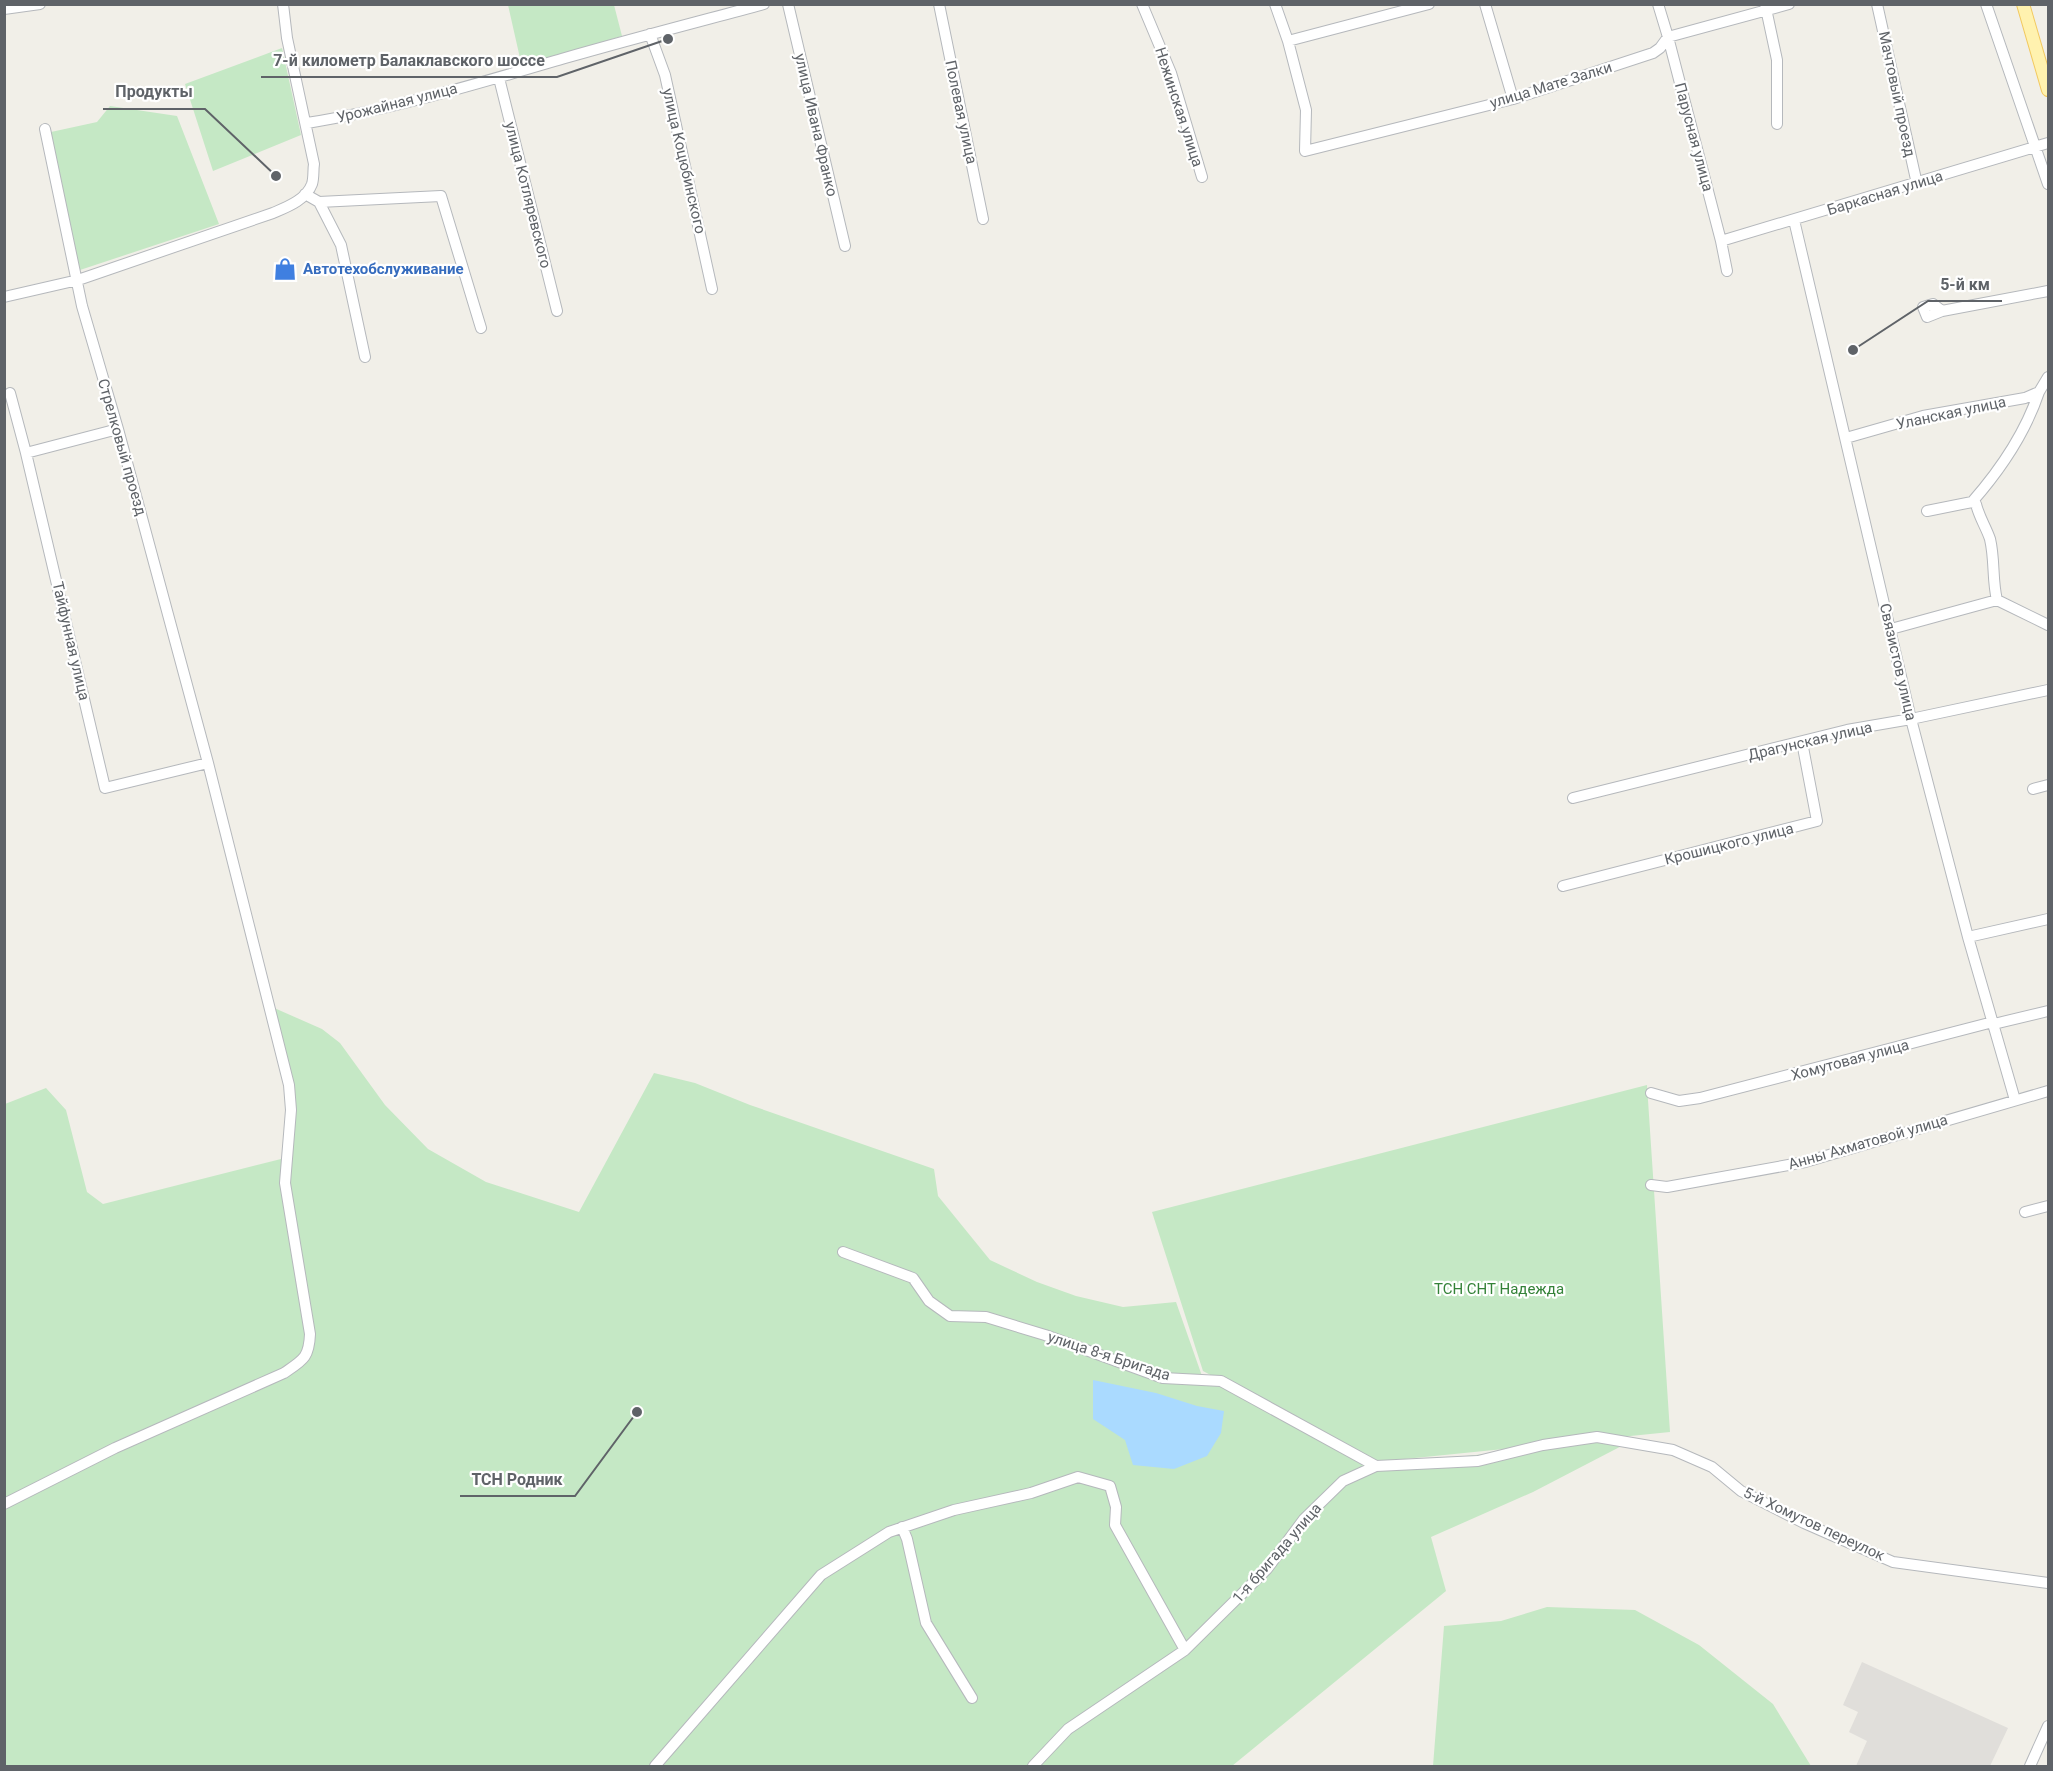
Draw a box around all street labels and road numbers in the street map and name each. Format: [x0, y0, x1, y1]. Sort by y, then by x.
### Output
street label: Мачтовый проезд [1875, 30, 1919, 158]
street label: Нежинская улица [1151, 45, 1207, 169]
street label: улица Ивана Франко [791, 52, 841, 198]
street label: Полевая улица [941, 58, 981, 166]
street label: улица Мате Залки [1488, 58, 1614, 112]
street label: Урожайная улица [335, 79, 459, 127]
street label: Парусная улица [1671, 81, 1717, 193]
street label: улица Коцюбинского [659, 87, 709, 235]
street label: улица Котляревского [501, 120, 555, 270]
street label: Баркасная улица [1825, 167, 1945, 219]
street label: Стрелковый проезд [94, 377, 150, 517]
street label: Уланская улица [1895, 393, 2007, 433]
street label: Тайфунная улица [49, 580, 93, 702]
street label: Связистов улица [1876, 602, 1920, 722]
street label: Драгунская улица [1746, 718, 1874, 764]
street label: Крошицкого улица [1663, 819, 1795, 869]
street label: Хомутовая улица [1789, 1036, 1911, 1084]
street label: Анны Ахматовой улица [1786, 1111, 1950, 1173]
street label: улица 8-я Бригада [1046, 1328, 1172, 1384]
street label: 5-й Хомутов переулок [1741, 1483, 1887, 1565]
street label: 1-я бригада улица [1229, 1499, 1325, 1607]

